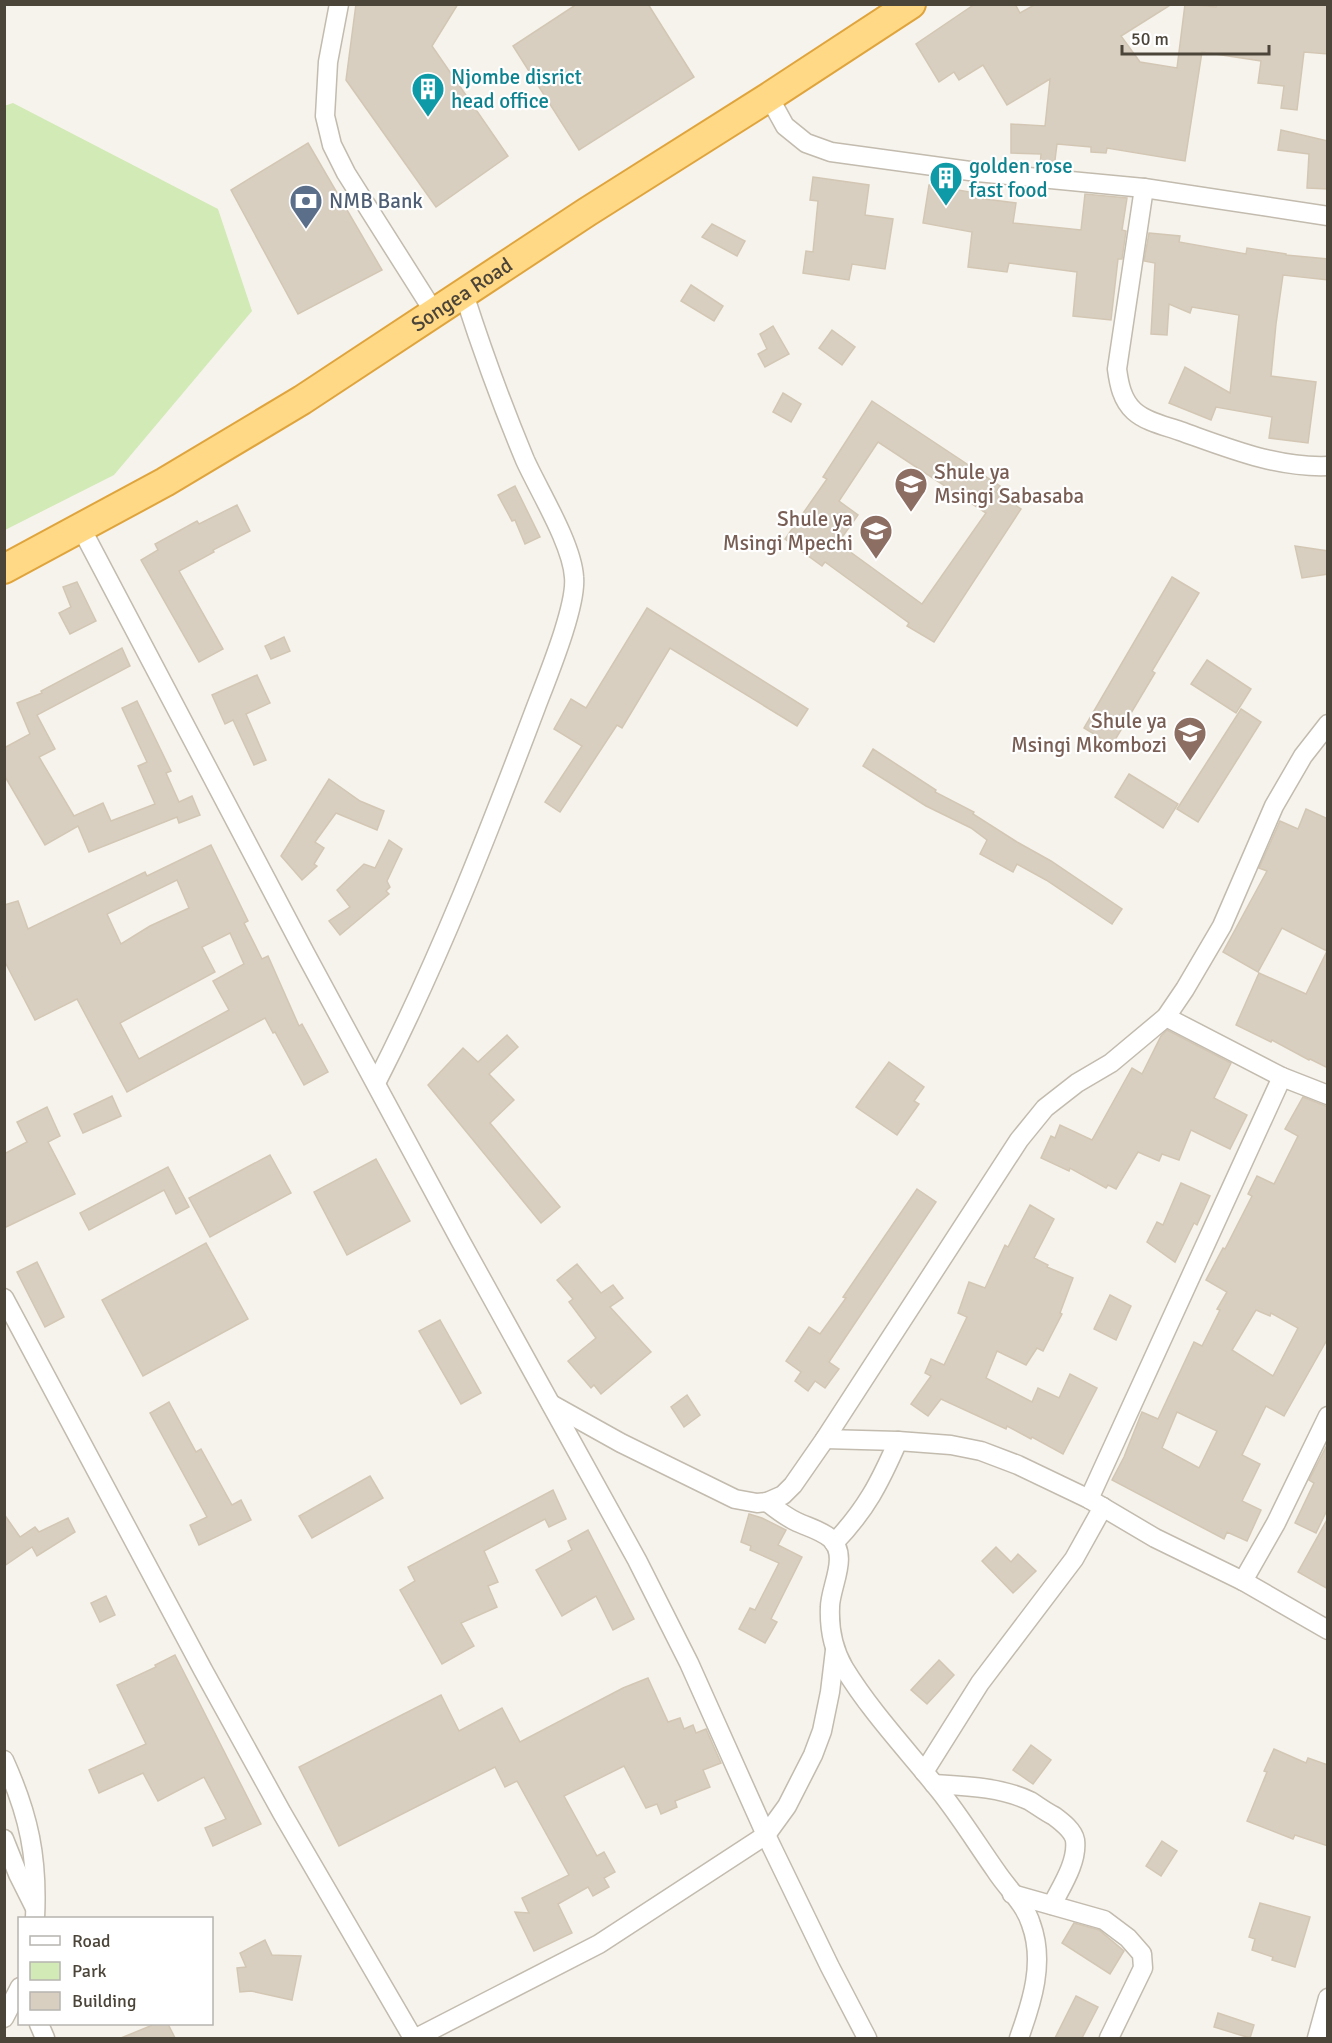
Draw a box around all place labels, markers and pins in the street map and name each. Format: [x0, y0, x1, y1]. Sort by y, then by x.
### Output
place label: Njombe disrict head office [451, 64, 582, 114]
building icon: Njombe disrict head office [410, 71, 446, 118]
place label: golden rose fast food [969, 153, 1073, 203]
building icon: golden rose fast food [928, 160, 964, 207]
bank icon: NMB Bank [288, 183, 324, 230]
place label: NMB Bank [329, 188, 423, 214]
place label: Shule ya Msingi Sabasaba [934, 459, 1084, 509]
school or university icon: Shule ya Msingi Sabasaba [893, 466, 929, 513]
place label: Shule ya Msingi Mpechi [723, 506, 853, 556]
school or university icon: Shule ya Msingi Mpechi [858, 513, 894, 560]
place label: Shule ya Msingi Mkombozi [1011, 708, 1167, 758]
school or university icon: Shule ya Msingi Mkombozi [1172, 715, 1208, 762]

